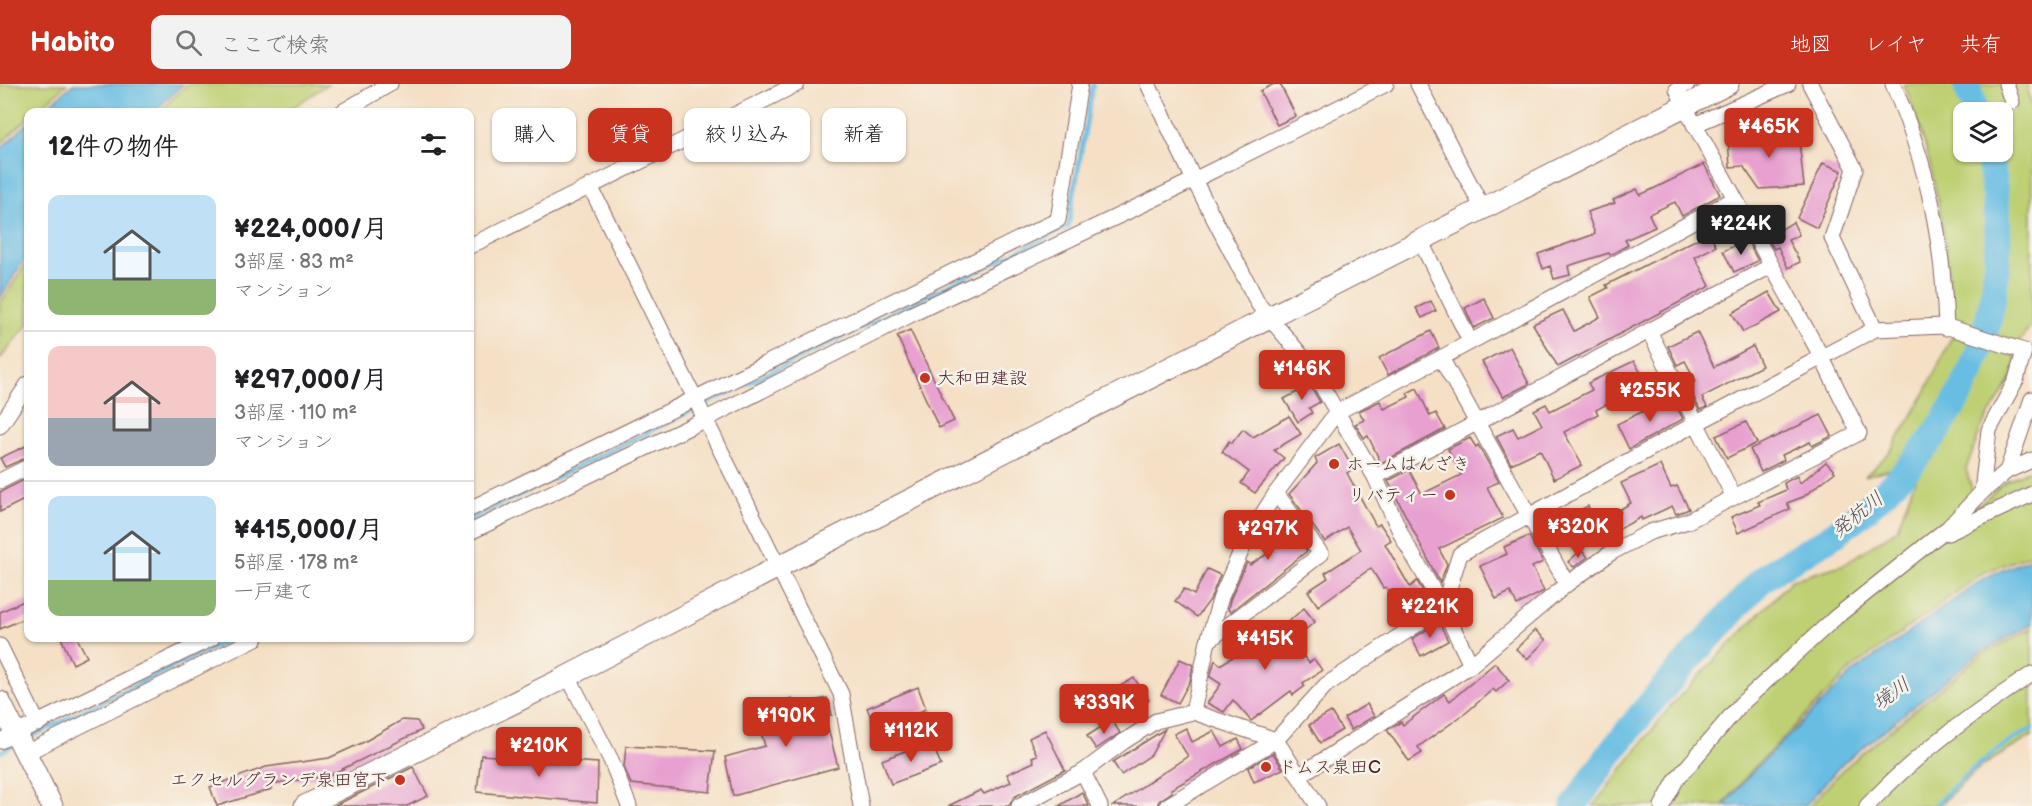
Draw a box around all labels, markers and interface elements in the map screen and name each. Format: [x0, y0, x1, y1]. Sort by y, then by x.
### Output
search box [151, 15, 571, 69]
text: Habito [30, 26, 115, 59]
icon: search [172, 26, 205, 59]
text: ここで検索 [220, 32, 330, 59]
text: 地図 [1790, 32, 1832, 57]
text: レイヤ [1865, 32, 1927, 57]
text: 共有 [1960, 32, 2002, 57]
map controls [1953, 102, 2013, 162]
button: layers [1953, 102, 2013, 162]
chip: 購入 [492, 108, 576, 162]
chip: 賃貸 [588, 108, 672, 162]
chip: 絞り込み [684, 108, 810, 162]
chip: 新着 [822, 108, 906, 162]
pin: ¥465K [1727, 108, 1811, 159]
text: ¥465K [1738, 115, 1800, 139]
icon: filters [417, 128, 450, 161]
text: 12件の物件 [48, 132, 179, 163]
pin: ¥224K [1699, 205, 1783, 256]
text: ¥224K [1711, 212, 1771, 236]
text: ¥224,000/月 [234, 214, 388, 245]
icon: home [96, 219, 168, 291]
text: 3部屋 · 83 m² [234, 250, 354, 274]
text: マンション [234, 279, 333, 303]
pin: ¥146K [1260, 350, 1344, 401]
text: ¥146K [1273, 357, 1331, 381]
text: ¥297,000/月 [234, 365, 388, 396]
place label: 大和田建設 [937, 368, 1027, 389]
icon: home [96, 370, 168, 442]
marker: 大和田建設 [918, 371, 932, 385]
pin: ¥255K [1608, 372, 1692, 423]
text: ¥255K [1620, 379, 1680, 403]
text: 3部屋 · 110 m² [234, 401, 357, 425]
text: マンション [234, 430, 333, 454]
place label: ホームはんざき [1346, 454, 1470, 475]
marker: ホームはんざき [1327, 457, 1341, 471]
place label: リバティー [1348, 485, 1438, 506]
water label: 発杭川 [1827, 487, 1888, 543]
marker: リバティー [1443, 488, 1457, 502]
pin: ¥320K [1536, 508, 1620, 559]
pin: ¥297K [1226, 510, 1310, 561]
text: ¥415,000/月 [234, 515, 384, 546]
text: ¥320K [1547, 515, 1609, 539]
text: ¥297K [1238, 517, 1298, 541]
icon: home [96, 520, 168, 592]
text: 5部屋 · 178 m² [234, 551, 358, 575]
text: 一戸建て [234, 580, 314, 604]
pin: ¥221K [1388, 588, 1472, 639]
text: ¥221K [1401, 595, 1459, 619]
pin: ¥415K [1223, 620, 1307, 671]
text: ¥415K [1236, 627, 1294, 651]
water label: 境川 [1868, 673, 1915, 715]
pin: ¥339K [1062, 684, 1146, 735]
text: ¥339K [1074, 691, 1134, 715]
pin: ¥190K [744, 697, 828, 748]
text: ¥190K [757, 704, 815, 728]
pin: ¥112K [869, 712, 953, 763]
text: ¥112K [884, 719, 938, 743]
pin: ¥210K [497, 727, 581, 778]
text: ¥210K [510, 734, 568, 758]
place label: ドムス泉田C [1278, 757, 1381, 778]
marker: ドムス泉田C [1259, 760, 1273, 774]
place label: エクセルグランデ泉田宮下 [170, 770, 388, 791]
marker: エクセルグランデ泉田宮下 [393, 773, 407, 787]

